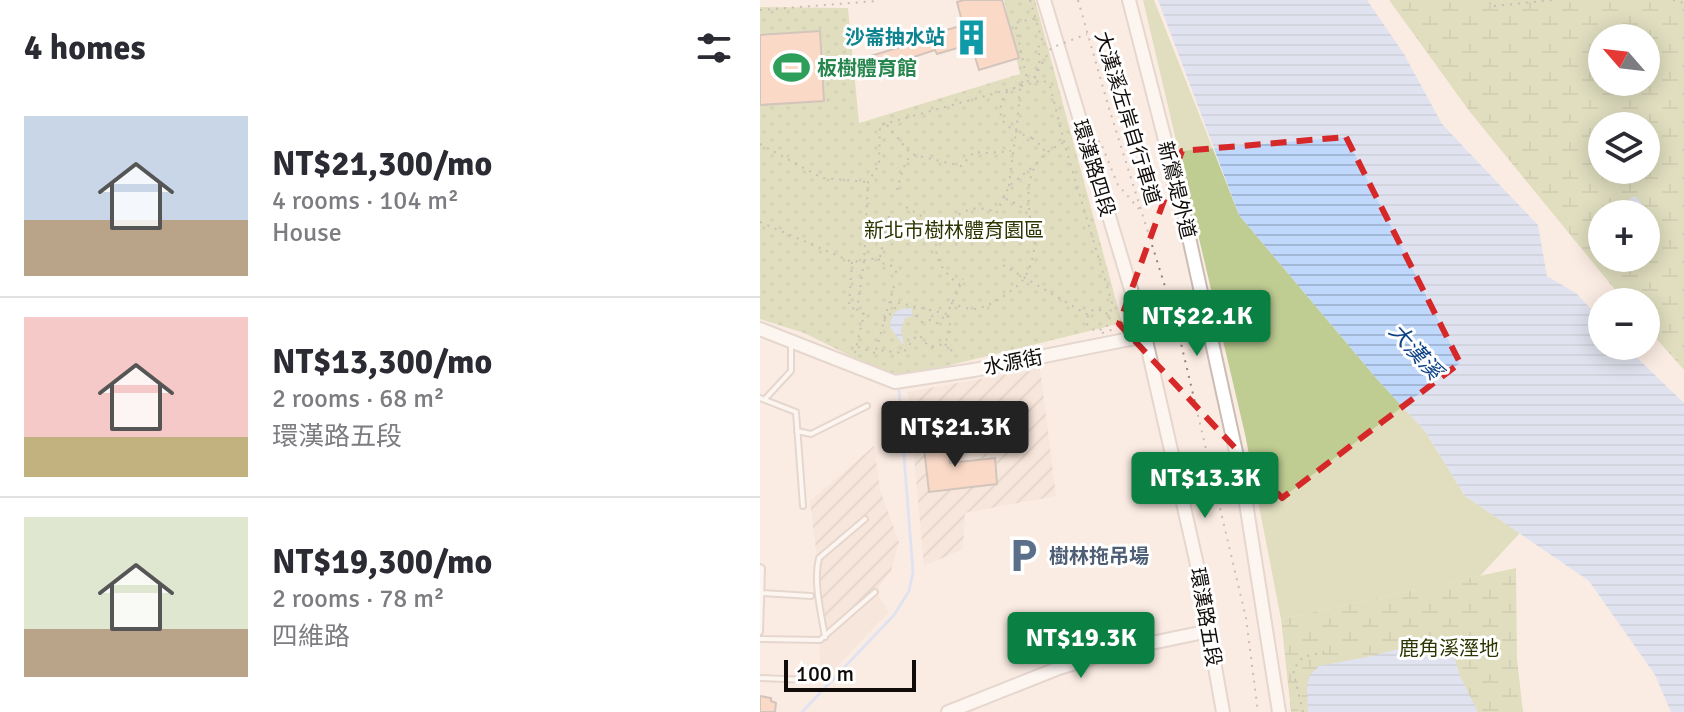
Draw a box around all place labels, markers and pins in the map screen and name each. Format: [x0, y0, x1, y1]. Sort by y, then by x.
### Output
building icon: 沙崙抽水站 [952, 18, 990, 56]
place label: 沙崙抽水站 [845, 25, 945, 50]
sports icon: 板樹體育館 [772, 49, 810, 87]
place label: 板樹體育館 [817, 56, 917, 81]
pin: NT$22.1K [1114, 290, 1280, 358]
pin: NT$21.3K [872, 401, 1038, 469]
pin: NT$13.3K [1122, 452, 1288, 520]
parking icon: 樹林拖吊場 [1004, 537, 1042, 575]
place label: 樹林拖吊場 [1049, 544, 1149, 569]
pin: NT$19.3K [998, 612, 1164, 680]

